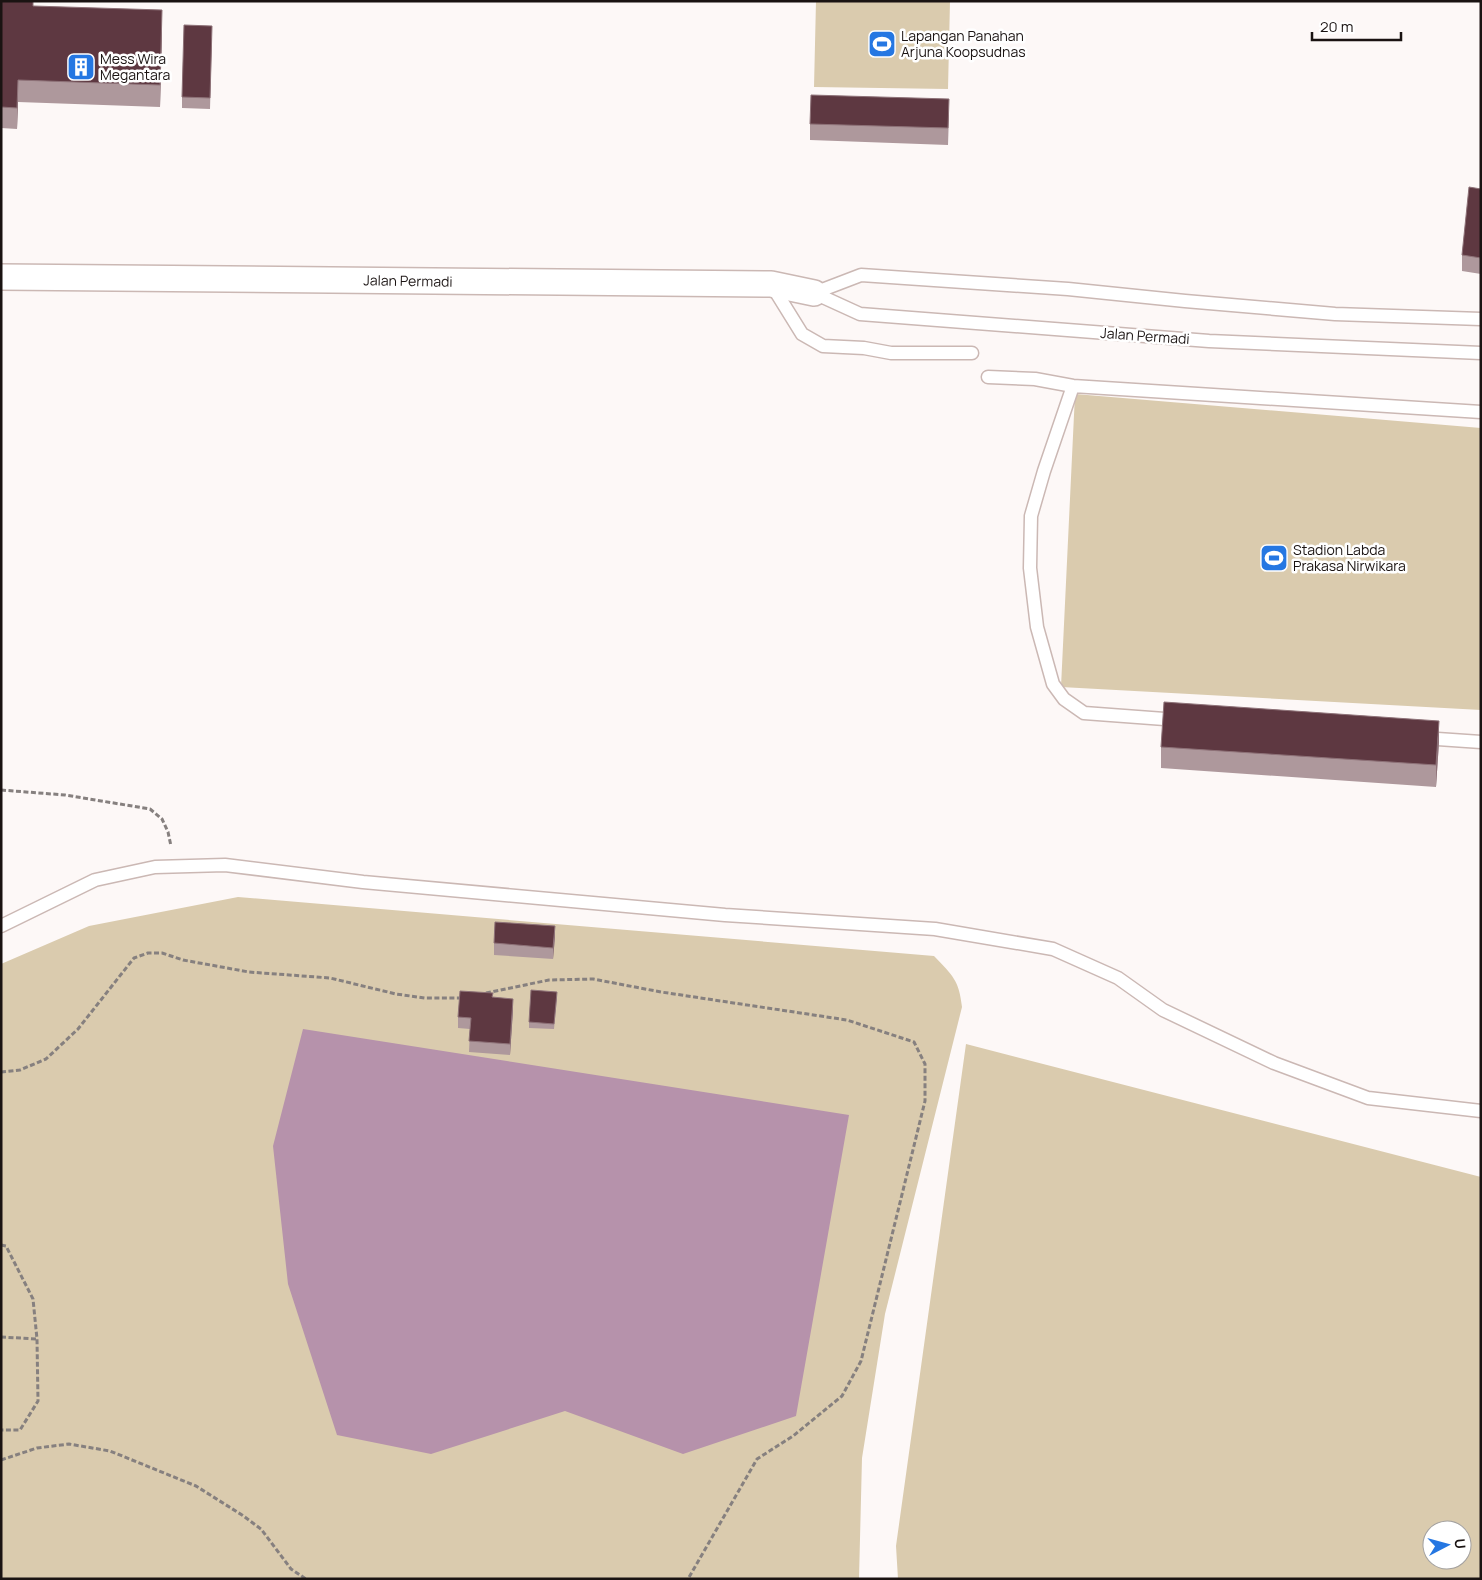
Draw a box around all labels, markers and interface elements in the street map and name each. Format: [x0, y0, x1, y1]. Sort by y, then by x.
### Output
scale bar [1312, 10, 1401, 42]
text: 20 m [1320, 16, 1353, 37]
place label: Lapangan Panahan Arjuna Koopsudnas [901, 26, 1026, 61]
sports icon: Lapangan Panahan Arjuna Koopsudnas [867, 29, 897, 59]
place label: Mess Wira Megantara [100, 49, 170, 84]
building icon: Mess Wira Megantara [66, 52, 96, 82]
street label: Jalan Permadi [363, 270, 453, 291]
street label: Jalan Permadi [1100, 323, 1190, 348]
place label: Stadion Labda Prakasa Nirwikara [1293, 540, 1406, 575]
sports icon: Stadion Labda Prakasa Nirwikara [1259, 543, 1289, 573]
north arrow [1422, 1520, 1472, 1570]
text: U [1450, 1538, 1470, 1550]

